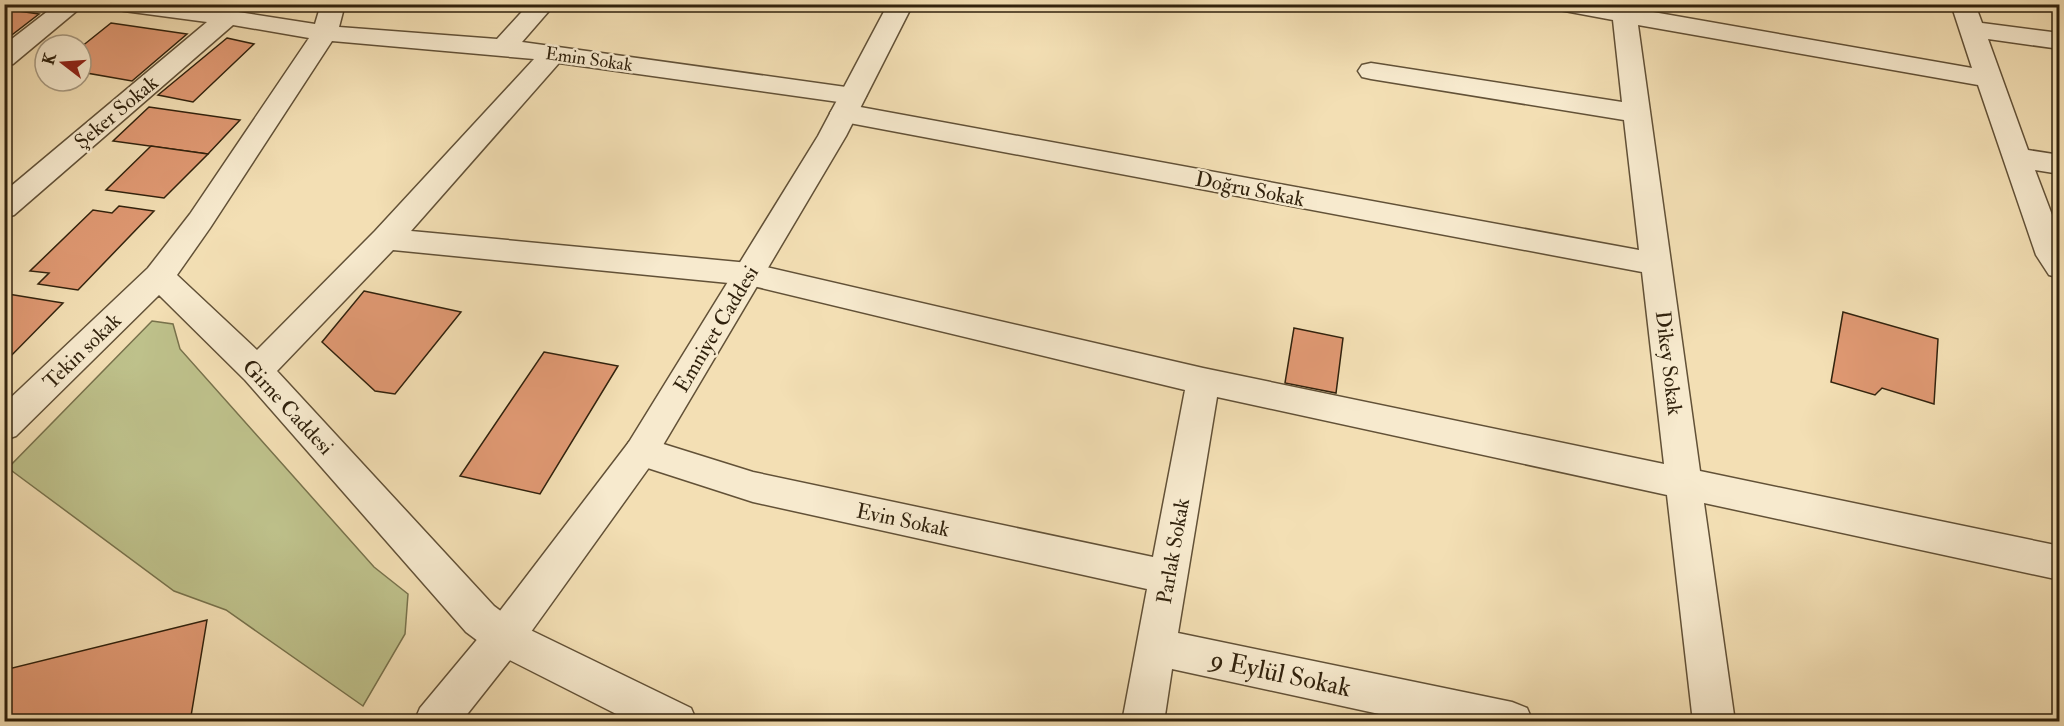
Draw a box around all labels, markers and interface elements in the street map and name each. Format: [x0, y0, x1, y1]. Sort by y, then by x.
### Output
north arrow [33, 33, 93, 93]
street label: Emin Sokak [544, 42, 634, 77]
text: K [38, 50, 61, 67]
street label: Şeker Sokak [69, 69, 164, 155]
street label: Doğru Sokak [1193, 166, 1307, 213]
street label: Emniyet Caddesi [668, 261, 765, 398]
street label: Tekin sokak [38, 307, 127, 395]
street label: Dikey Sokak [1649, 309, 1688, 417]
street label: Girne Caddesi [236, 354, 339, 461]
street label: Parlak Sokak [1151, 496, 1196, 606]
street label: Evin Sokak [854, 497, 952, 544]
street label: 9 Eylül Sokak [1206, 643, 1355, 705]

